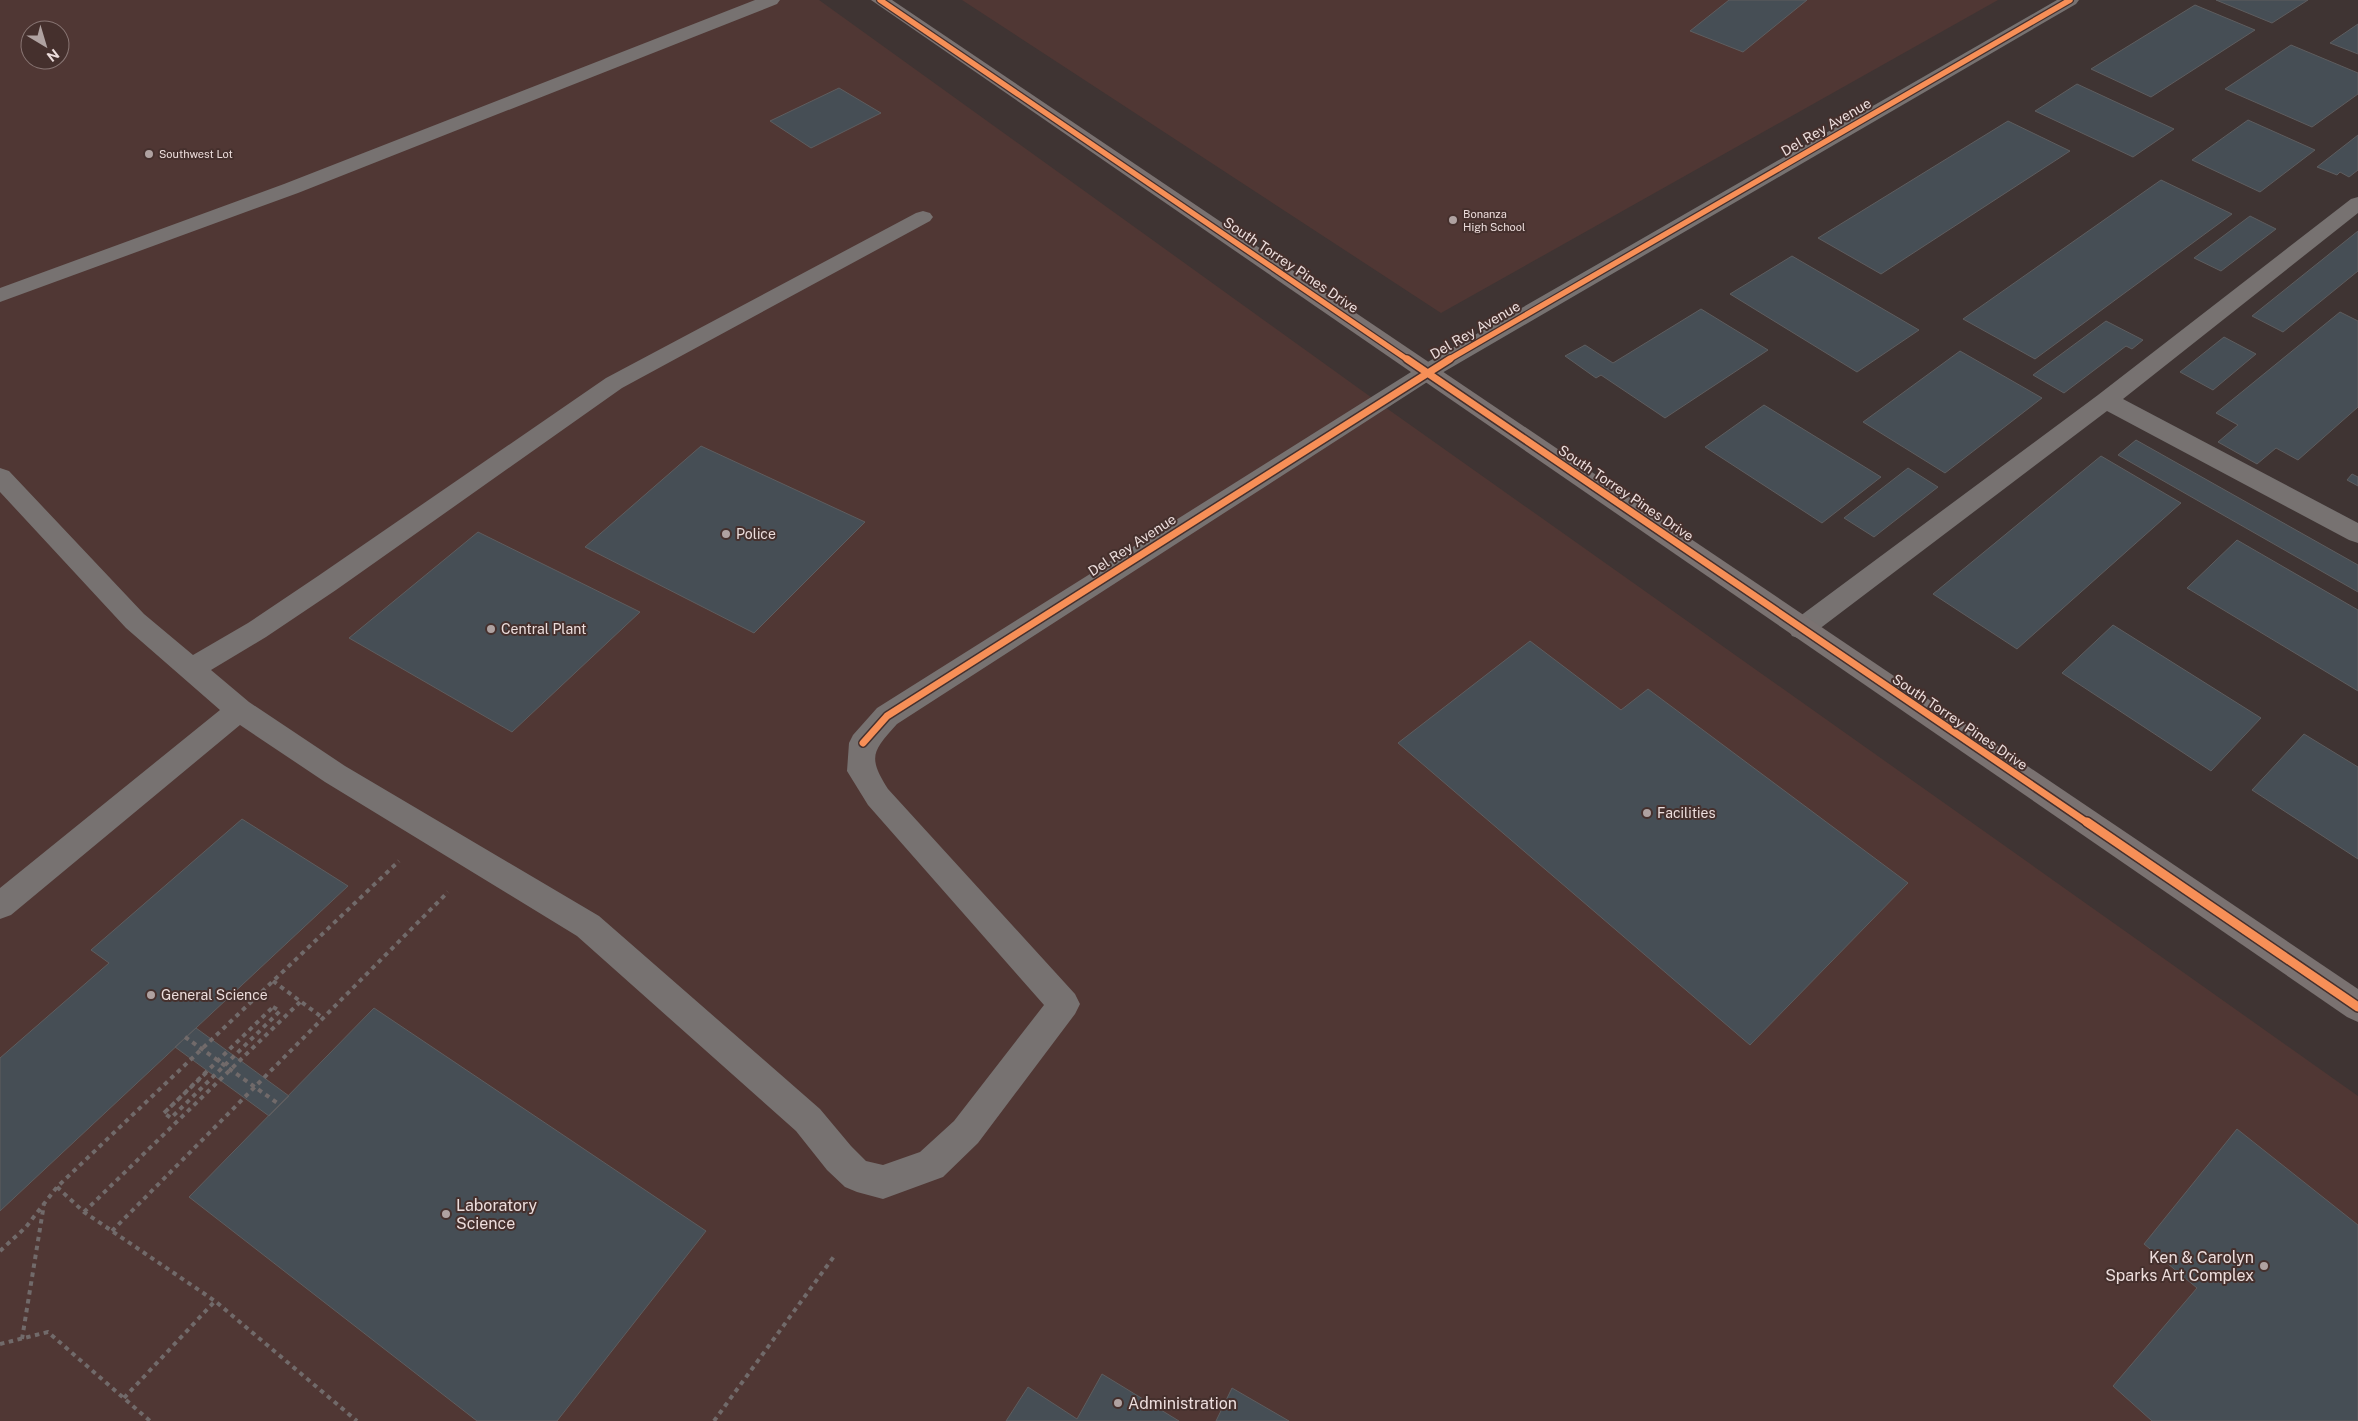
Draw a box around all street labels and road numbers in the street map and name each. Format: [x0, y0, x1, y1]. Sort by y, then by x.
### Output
street label: Del Rey Avenue [1778, 95, 1874, 159]
street label: South Torrey Pines Drive [1220, 214, 1362, 316]
street label: Del Rey Avenue [1427, 298, 1523, 362]
street label: South Torrey Pines Drive [1555, 442, 1697, 544]
street label: Del Rey Avenue [1085, 511, 1179, 579]
street label: South Torrey Pines Drive [1889, 671, 2031, 773]

